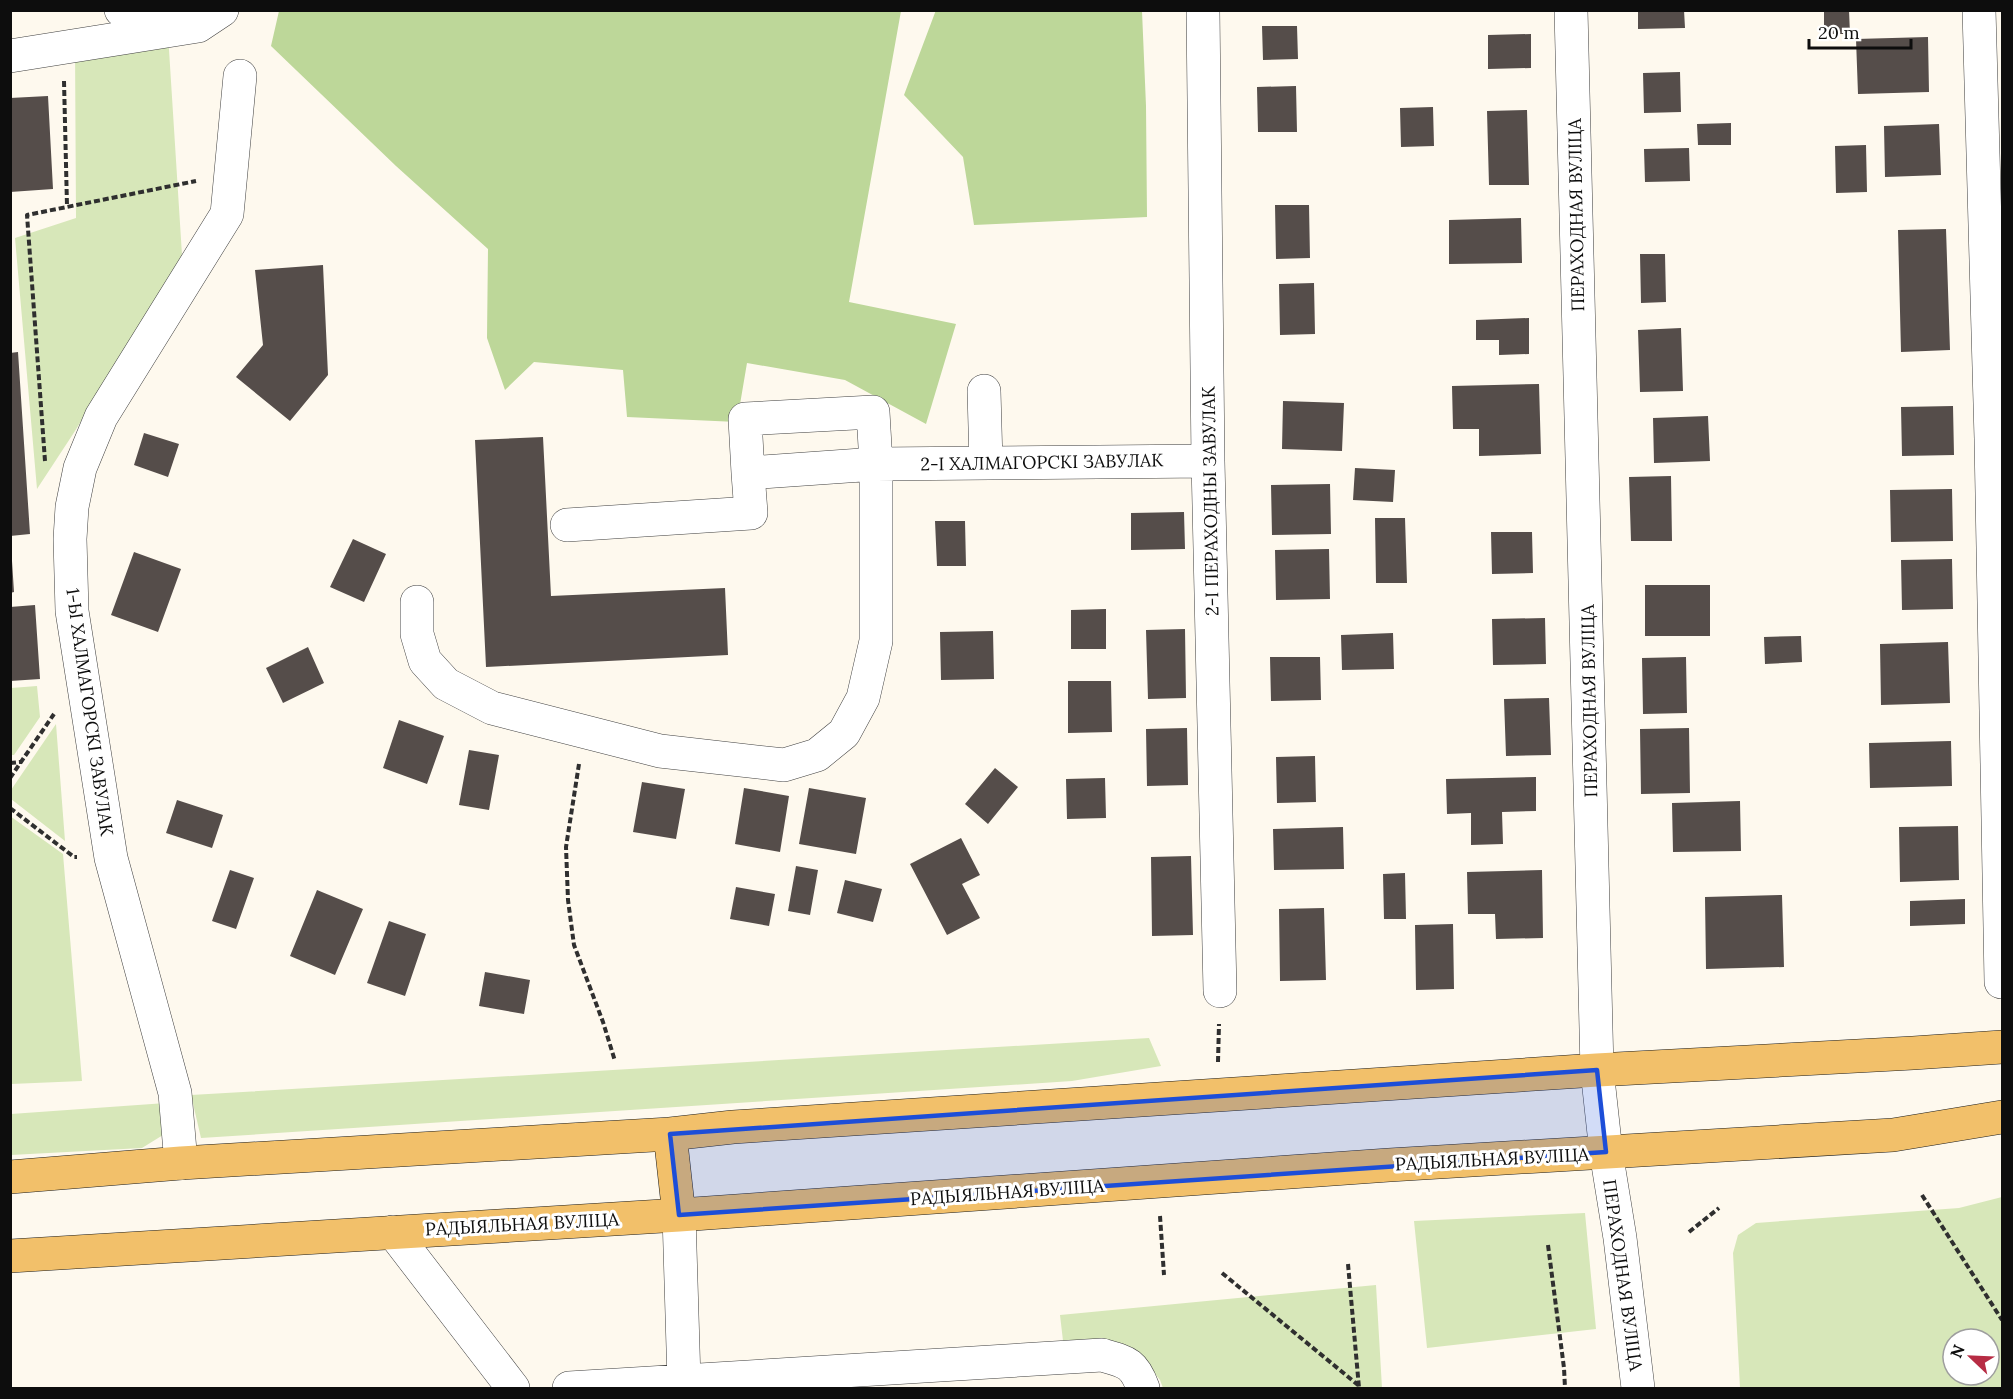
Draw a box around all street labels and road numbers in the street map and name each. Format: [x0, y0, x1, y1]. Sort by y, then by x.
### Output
street label: ПЕРАХОДНАЯ ВУЛІЦА [1563, 117, 1589, 312]
street label: 2-І ПЕРАХОДНЫ ЗАВУЛАК [1196, 385, 1224, 616]
street label: 2-І ХАЛМАГОРСКІ ЗАВУЛАК [920, 448, 1164, 476]
street label: 1-Ы ХАЛМАГОРСКІ ЗАВУЛАК [61, 586, 119, 838]
street label: ПЕРАХОДНАЯ ВУЛІЦА [1576, 603, 1602, 798]
street label: РАДЫЯЛЬНАЯ ВУЛІЦА [1394, 1142, 1590, 1176]
street label: РАДЫЯЛЬНАЯ ВУЛІЦА [909, 1174, 1105, 1210]
street label: ПЕРАХОДНАЯ ВУЛІЦА [1598, 1178, 1648, 1373]
street label: РАДЫЯЛЬНАЯ ВУЛІЦА [424, 1207, 620, 1241]

